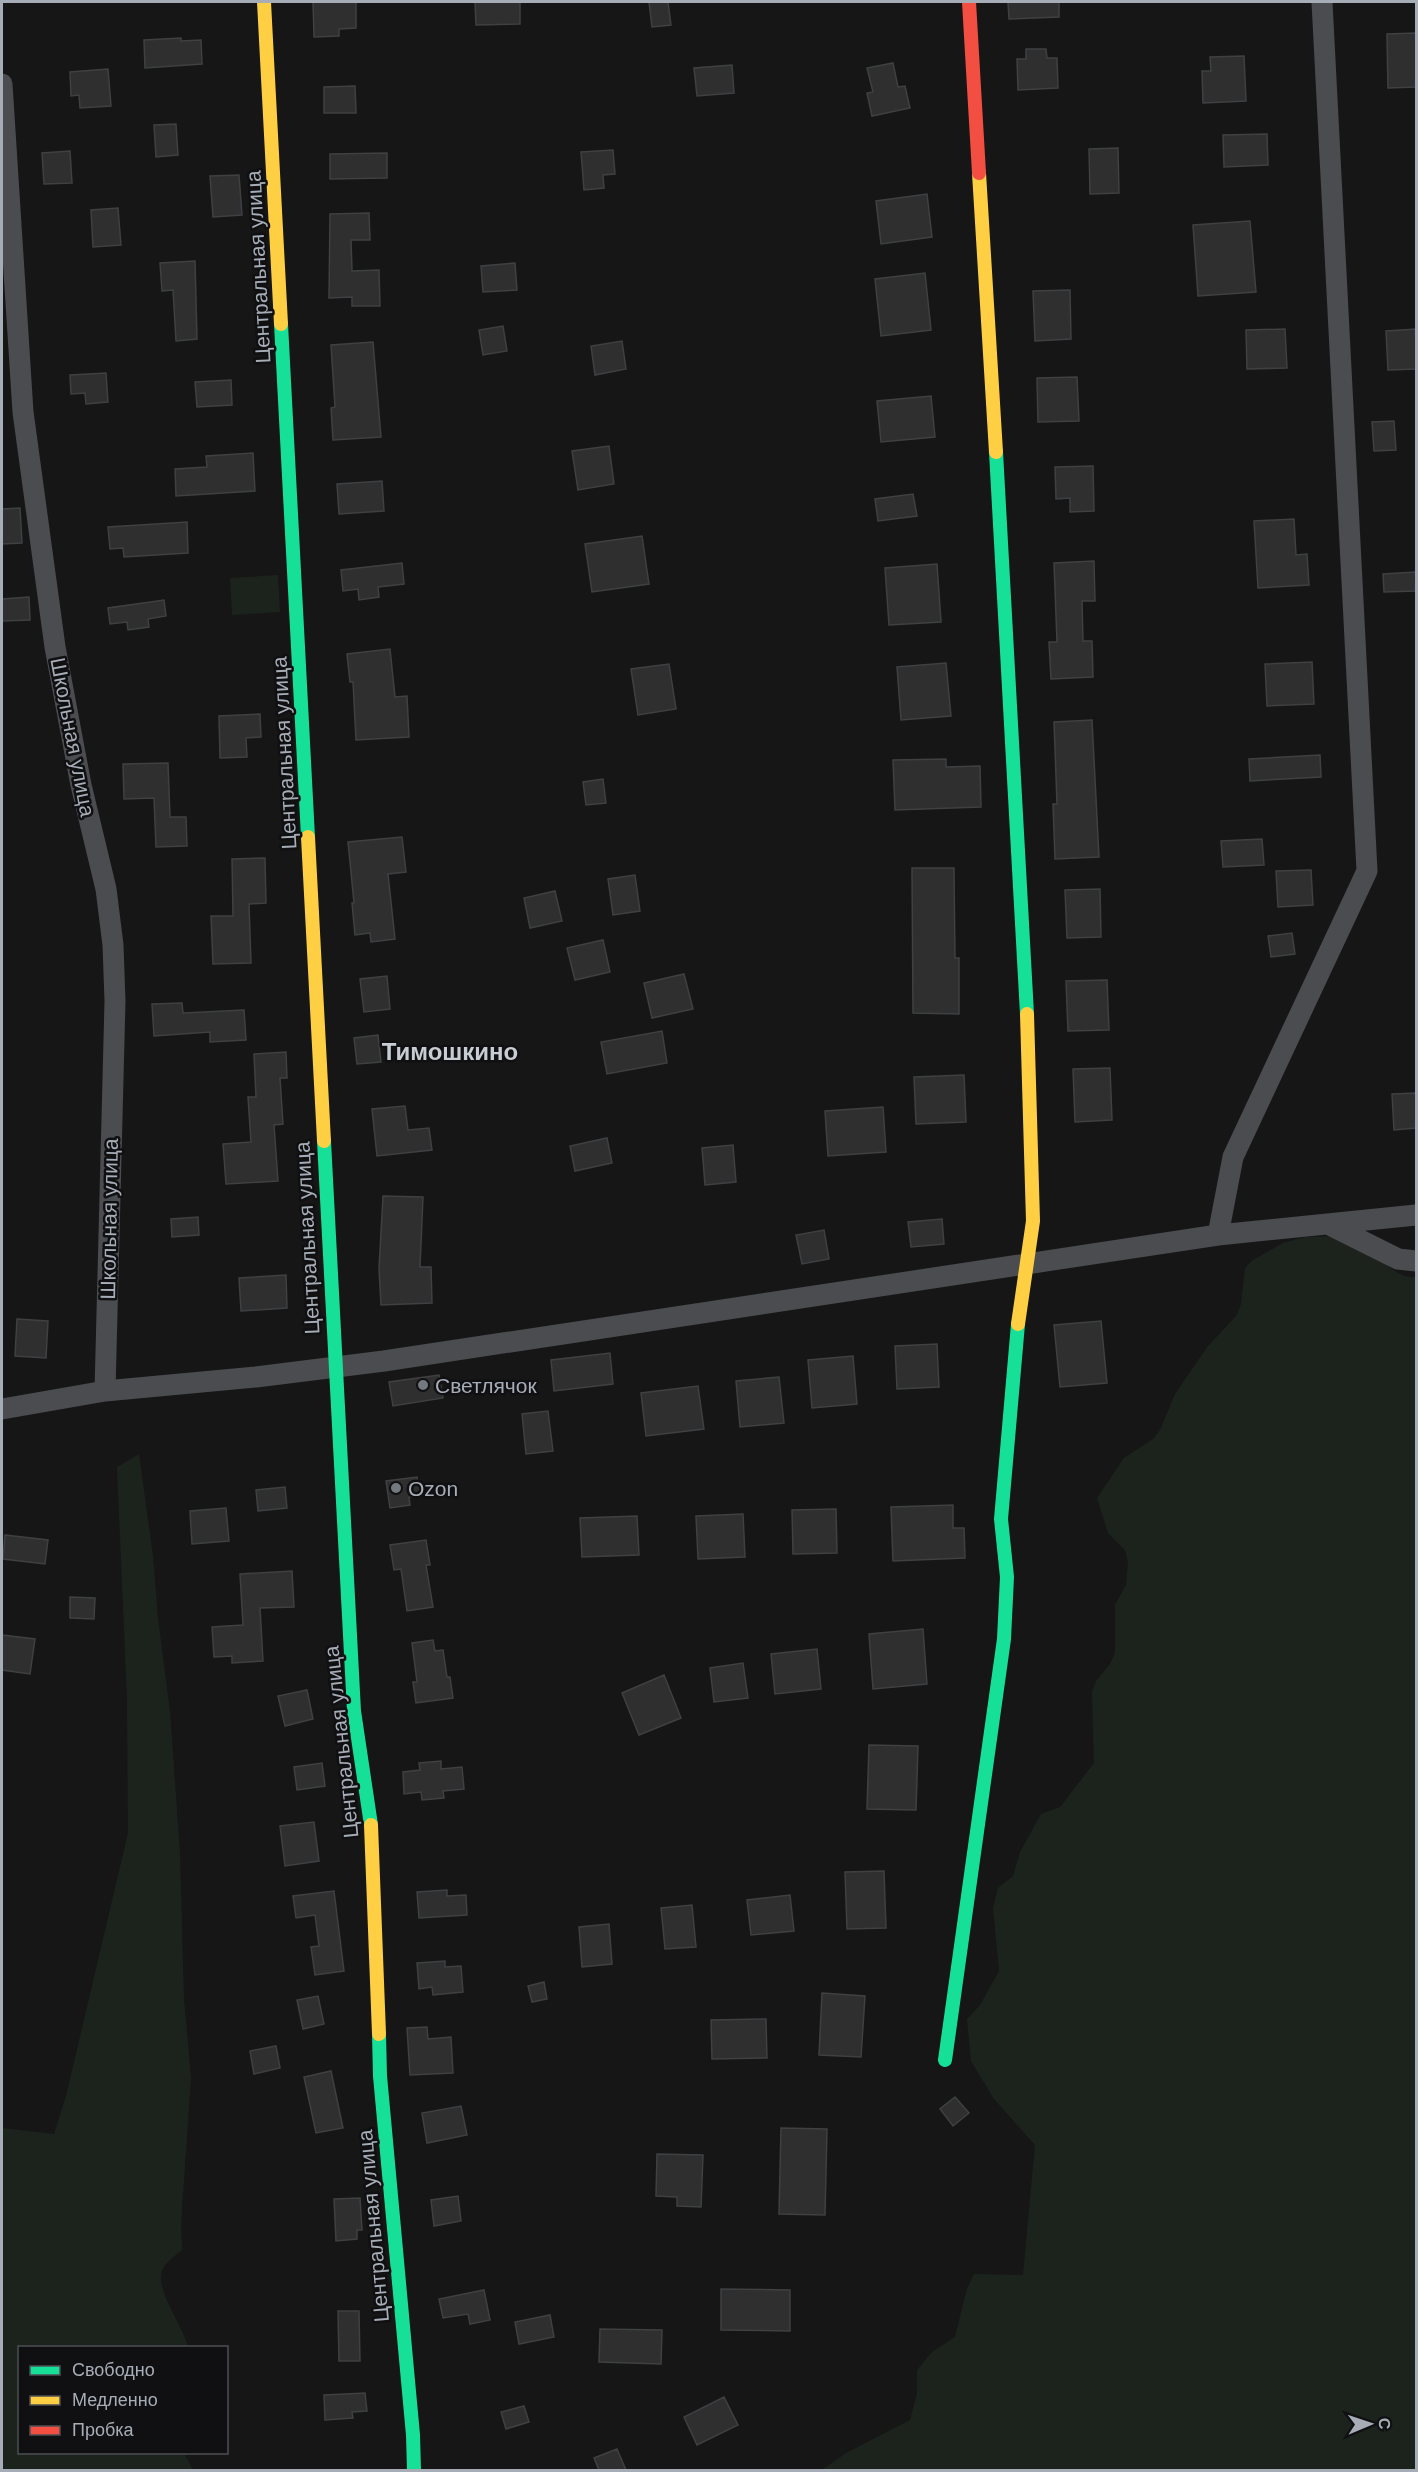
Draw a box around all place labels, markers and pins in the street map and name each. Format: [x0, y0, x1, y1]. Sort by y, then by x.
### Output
place label: Светлячок [435, 1374, 537, 1397]
marker: Светлячок [416, 1378, 430, 1392]
place label: Ozon [408, 1477, 458, 1500]
marker: Ozon [389, 1481, 403, 1495]

